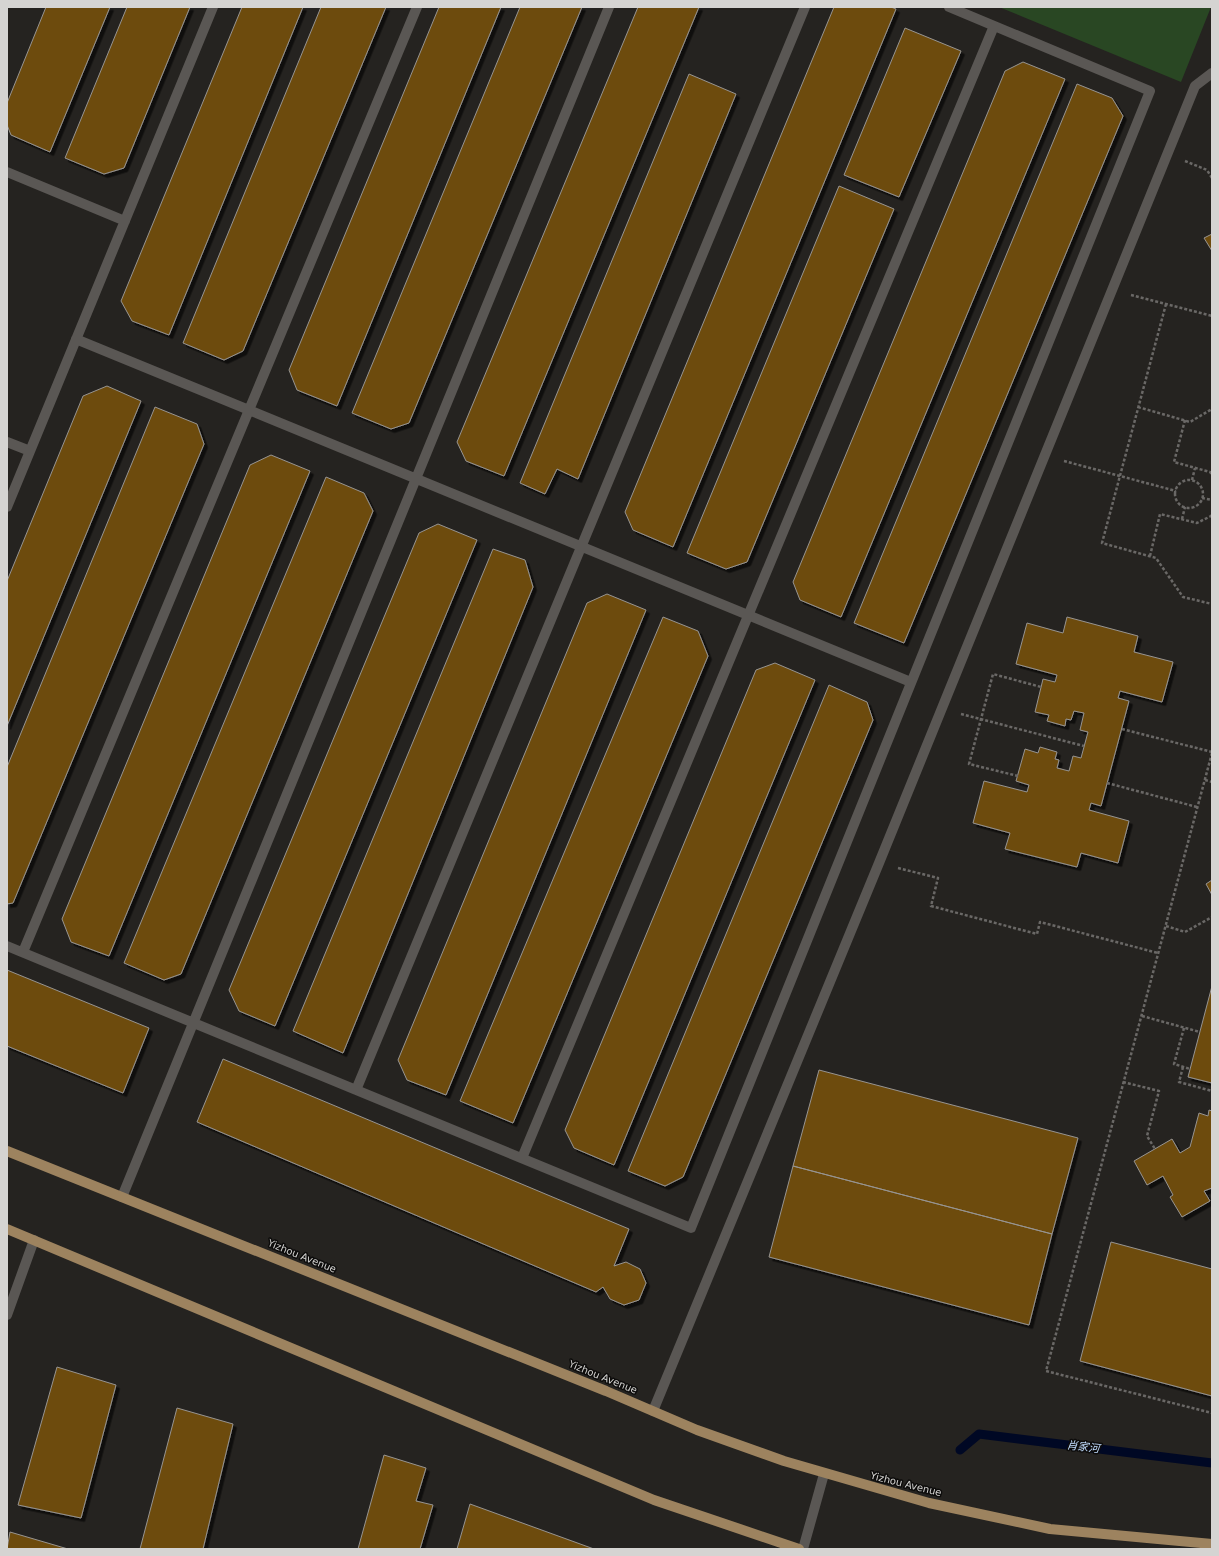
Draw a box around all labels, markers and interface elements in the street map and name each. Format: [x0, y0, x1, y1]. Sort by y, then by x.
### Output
street label: Yizhou Avenue [265, 1237, 338, 1275]
street label: Yizhou Avenue [566, 1358, 639, 1396]
water label: 肖家河 [1066, 1439, 1102, 1456]
street label: Yizhou Avenue [868, 1470, 943, 1498]

